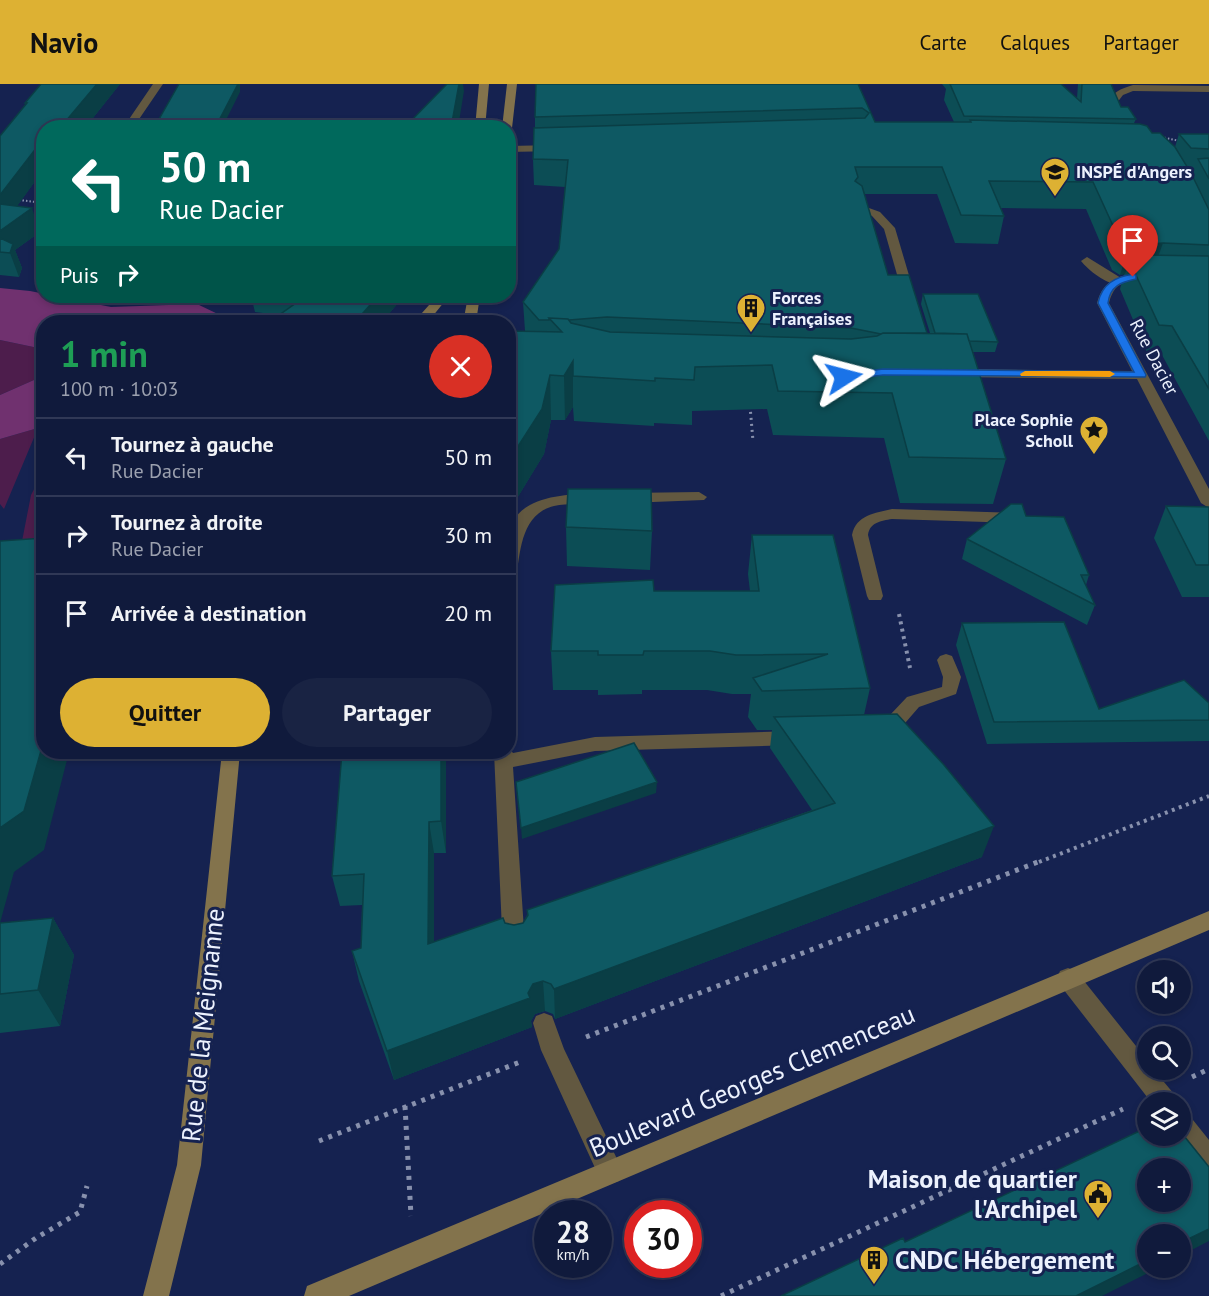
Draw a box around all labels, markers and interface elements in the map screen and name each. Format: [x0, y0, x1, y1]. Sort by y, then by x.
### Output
text: Navio [30, 24, 98, 61]
text: Carte [920, 29, 967, 56]
text: Calques [1000, 29, 1070, 56]
text: Partager [1103, 29, 1179, 56]
text: 50 m [159, 139, 251, 194]
icon: left [60, 144, 138, 222]
school or university icon: INSPÉ d'Angers [1039, 156, 1071, 198]
place label: INSPÉ d'Angers [1076, 160, 1193, 183]
text: Rue Dacier [159, 192, 284, 226]
pin [1107, 215, 1158, 277]
icon: arrive [1116, 224, 1149, 257]
icon: right [111, 258, 144, 291]
text: Puis [60, 261, 99, 289]
place label: Forces Françaises [772, 286, 853, 330]
building icon: Forces Françaises [735, 292, 767, 334]
street label: Rue Dacier [1125, 315, 1184, 399]
text: 1 min [60, 330, 148, 377]
button: close [429, 335, 492, 398]
position arrow [812, 345, 876, 409]
text: 100 m · 10:03 [60, 376, 178, 402]
place label: Place Sophie Scholl [975, 408, 1074, 452]
place icon: Place Sophie Scholl [1078, 414, 1110, 456]
text: Tournez à gauche [111, 430, 274, 458]
icon: left [60, 441, 93, 474]
text: 50 m [444, 443, 492, 471]
text: Rue Dacier [111, 458, 203, 484]
text: Tournez à droite [111, 508, 263, 536]
icon: right [60, 519, 93, 552]
text: 30 m [444, 521, 492, 549]
text: Rue Dacier [111, 536, 203, 562]
icon: arrive [60, 597, 93, 630]
text: Arrivée à destination [111, 599, 307, 627]
text: 20 m [444, 599, 492, 627]
button: Quitter [60, 678, 270, 747]
button: Partager [282, 678, 492, 747]
street label: Rue de la Meignanne [174, 907, 231, 1143]
map controls [1137, 960, 1191, 1278]
button: sound [1137, 960, 1191, 1014]
street label: Boulevard Georges Clemenceau [584, 997, 920, 1164]
button: search [1137, 1026, 1191, 1080]
button: layers [1137, 1092, 1191, 1146]
button: + [1137, 1158, 1191, 1212]
place label: Maison de quartier l'Archipel [868, 1162, 1078, 1225]
public building icon: Maison de quartier l'Archipel [1082, 1178, 1114, 1220]
speed limit sign: 30 [624, 1200, 702, 1278]
text: 28 [556, 1212, 590, 1251]
button: − [1137, 1224, 1191, 1278]
place label: CNDC Hébergement [895, 1243, 1114, 1276]
building icon: CNDC Hébergement [858, 1244, 890, 1286]
text: km/h [557, 1245, 589, 1264]

